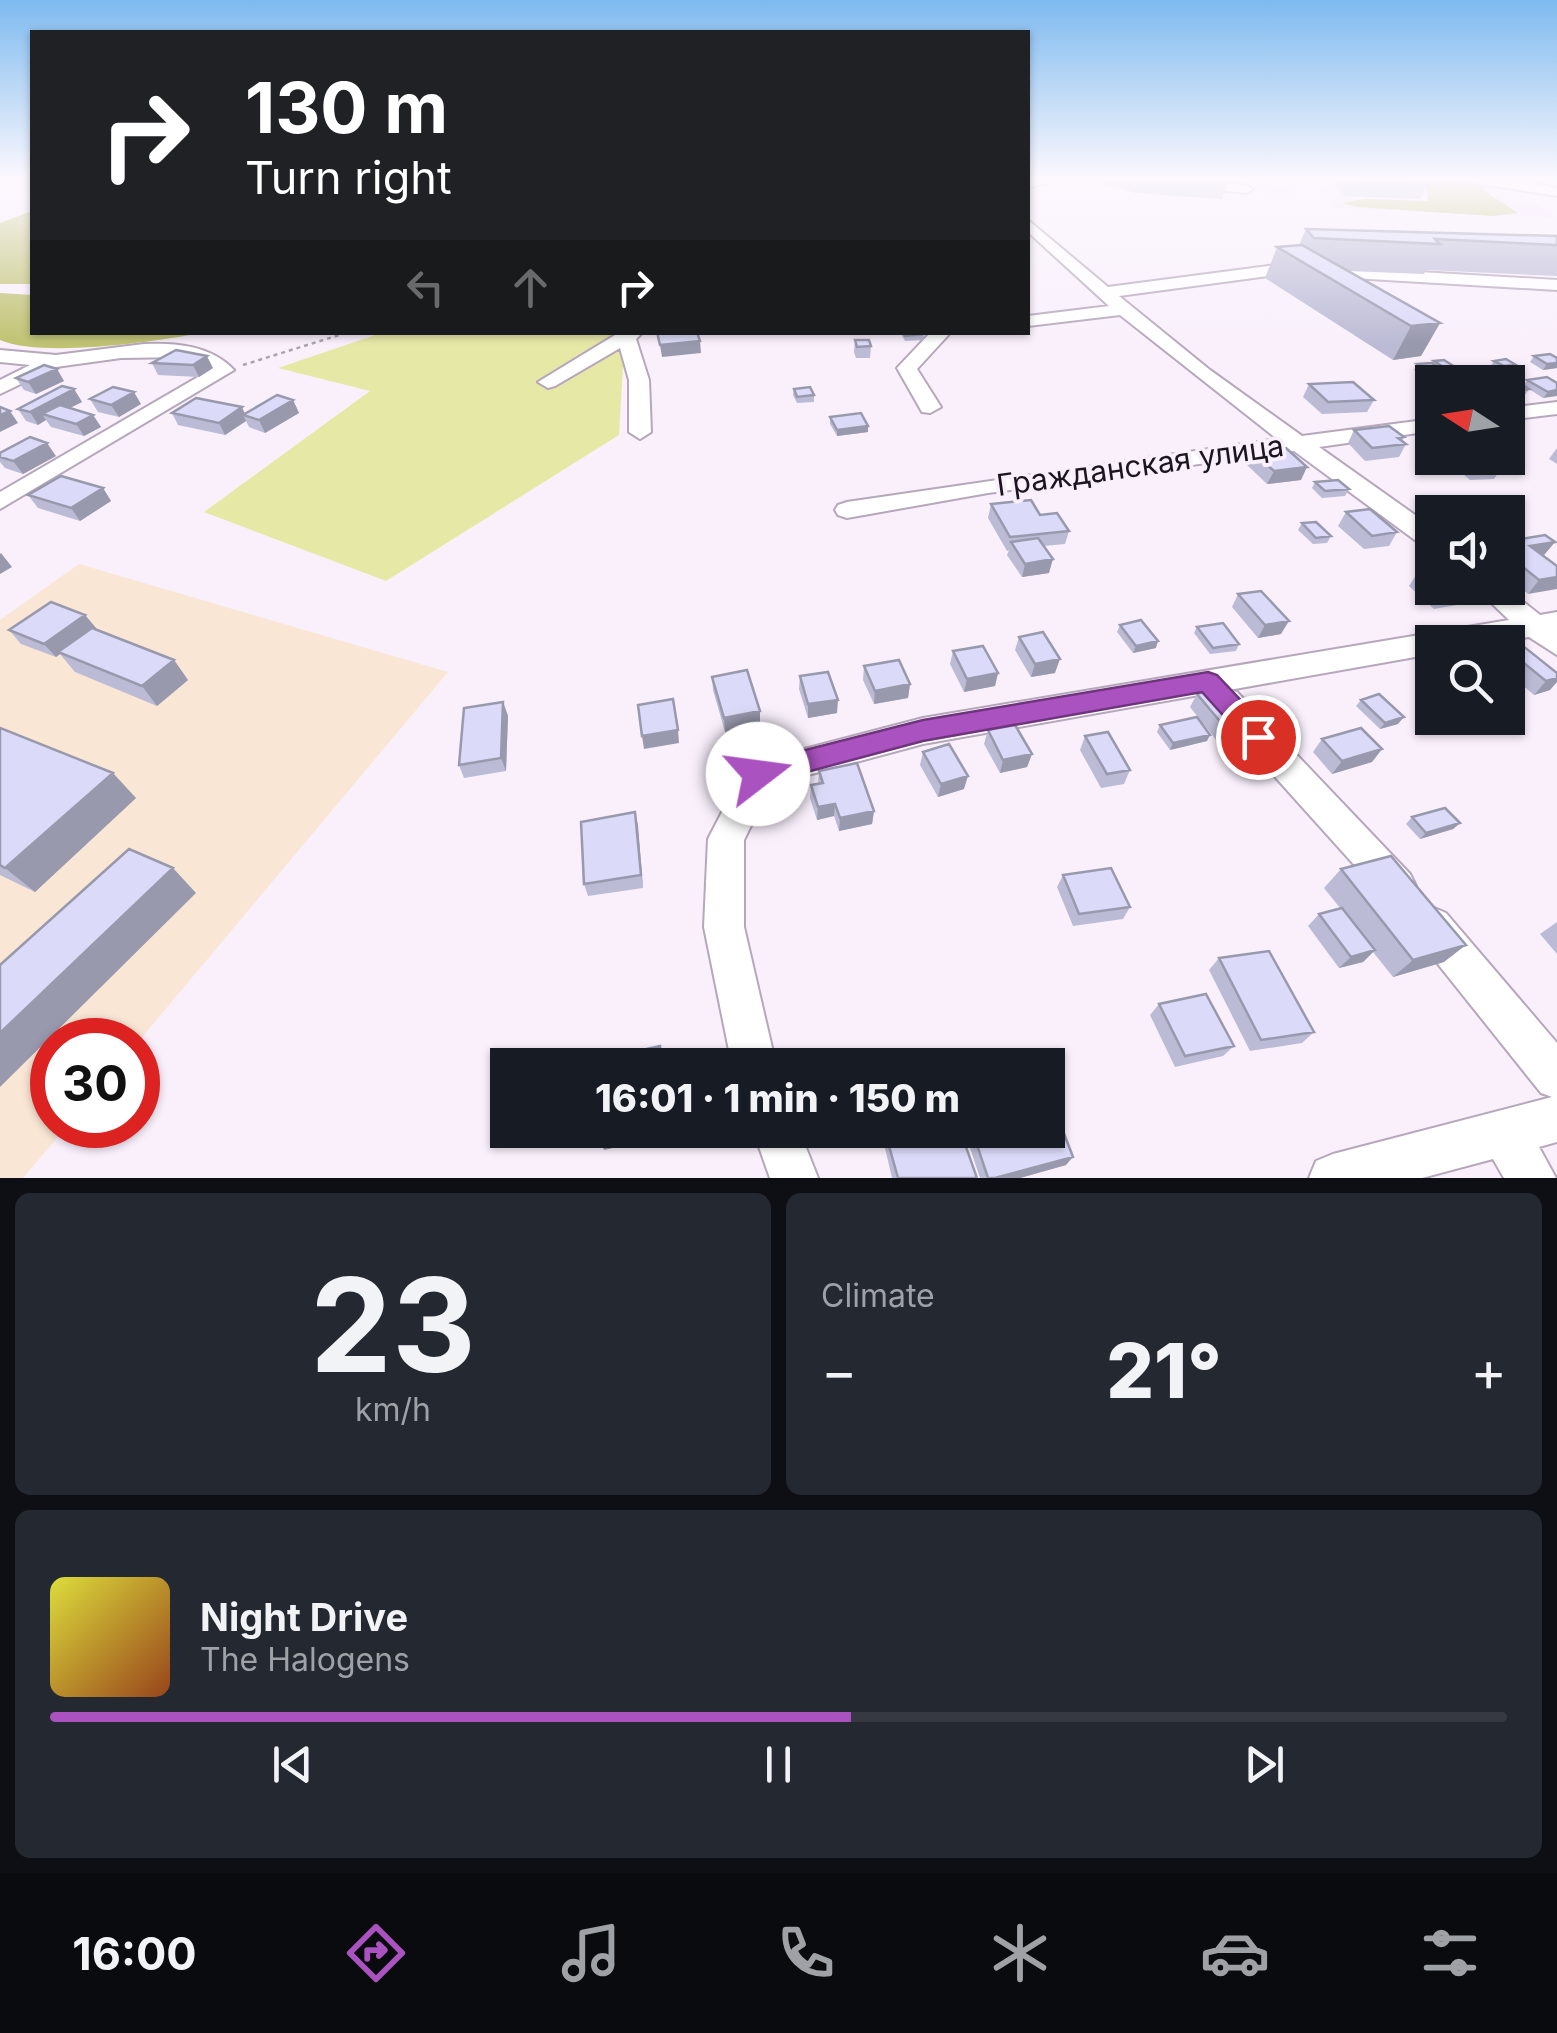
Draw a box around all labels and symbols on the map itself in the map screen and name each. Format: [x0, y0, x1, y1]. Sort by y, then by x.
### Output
north arrow [1415, 365, 1525, 475]
street label: Гражданская улица [994, 427, 1286, 503]
pin [1216, 695, 1301, 780]
position arrow [706, 722, 810, 826]
speed limit sign: 30 [30, 1018, 160, 1148]

